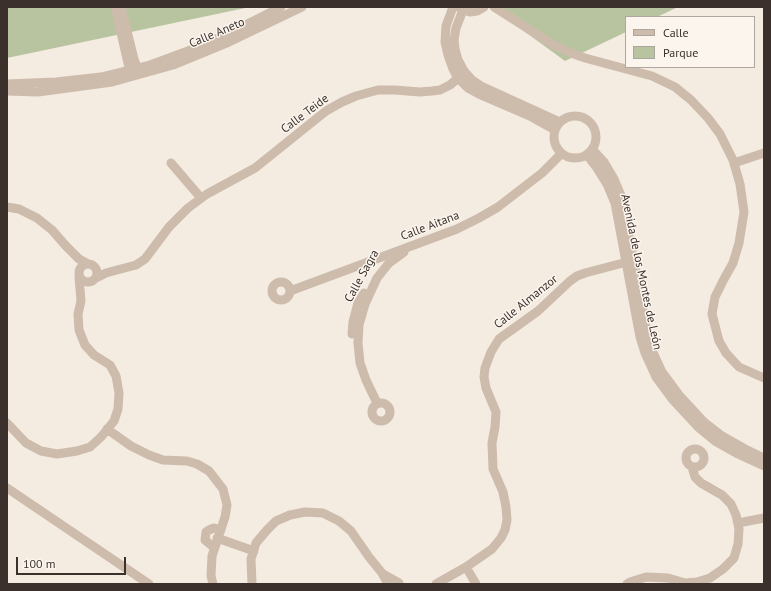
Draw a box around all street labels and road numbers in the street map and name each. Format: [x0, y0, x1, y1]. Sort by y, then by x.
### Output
street label: Calle Aneto [187, 15, 247, 51]
street label: Calle Teide [278, 91, 332, 137]
street label: Avenida de los Montes de León [617, 193, 665, 351]
street label: Calle Aitana [399, 208, 461, 244]
street label: Calle Sagra [342, 247, 382, 305]
street label: Calle Almanzor [491, 272, 561, 332]

